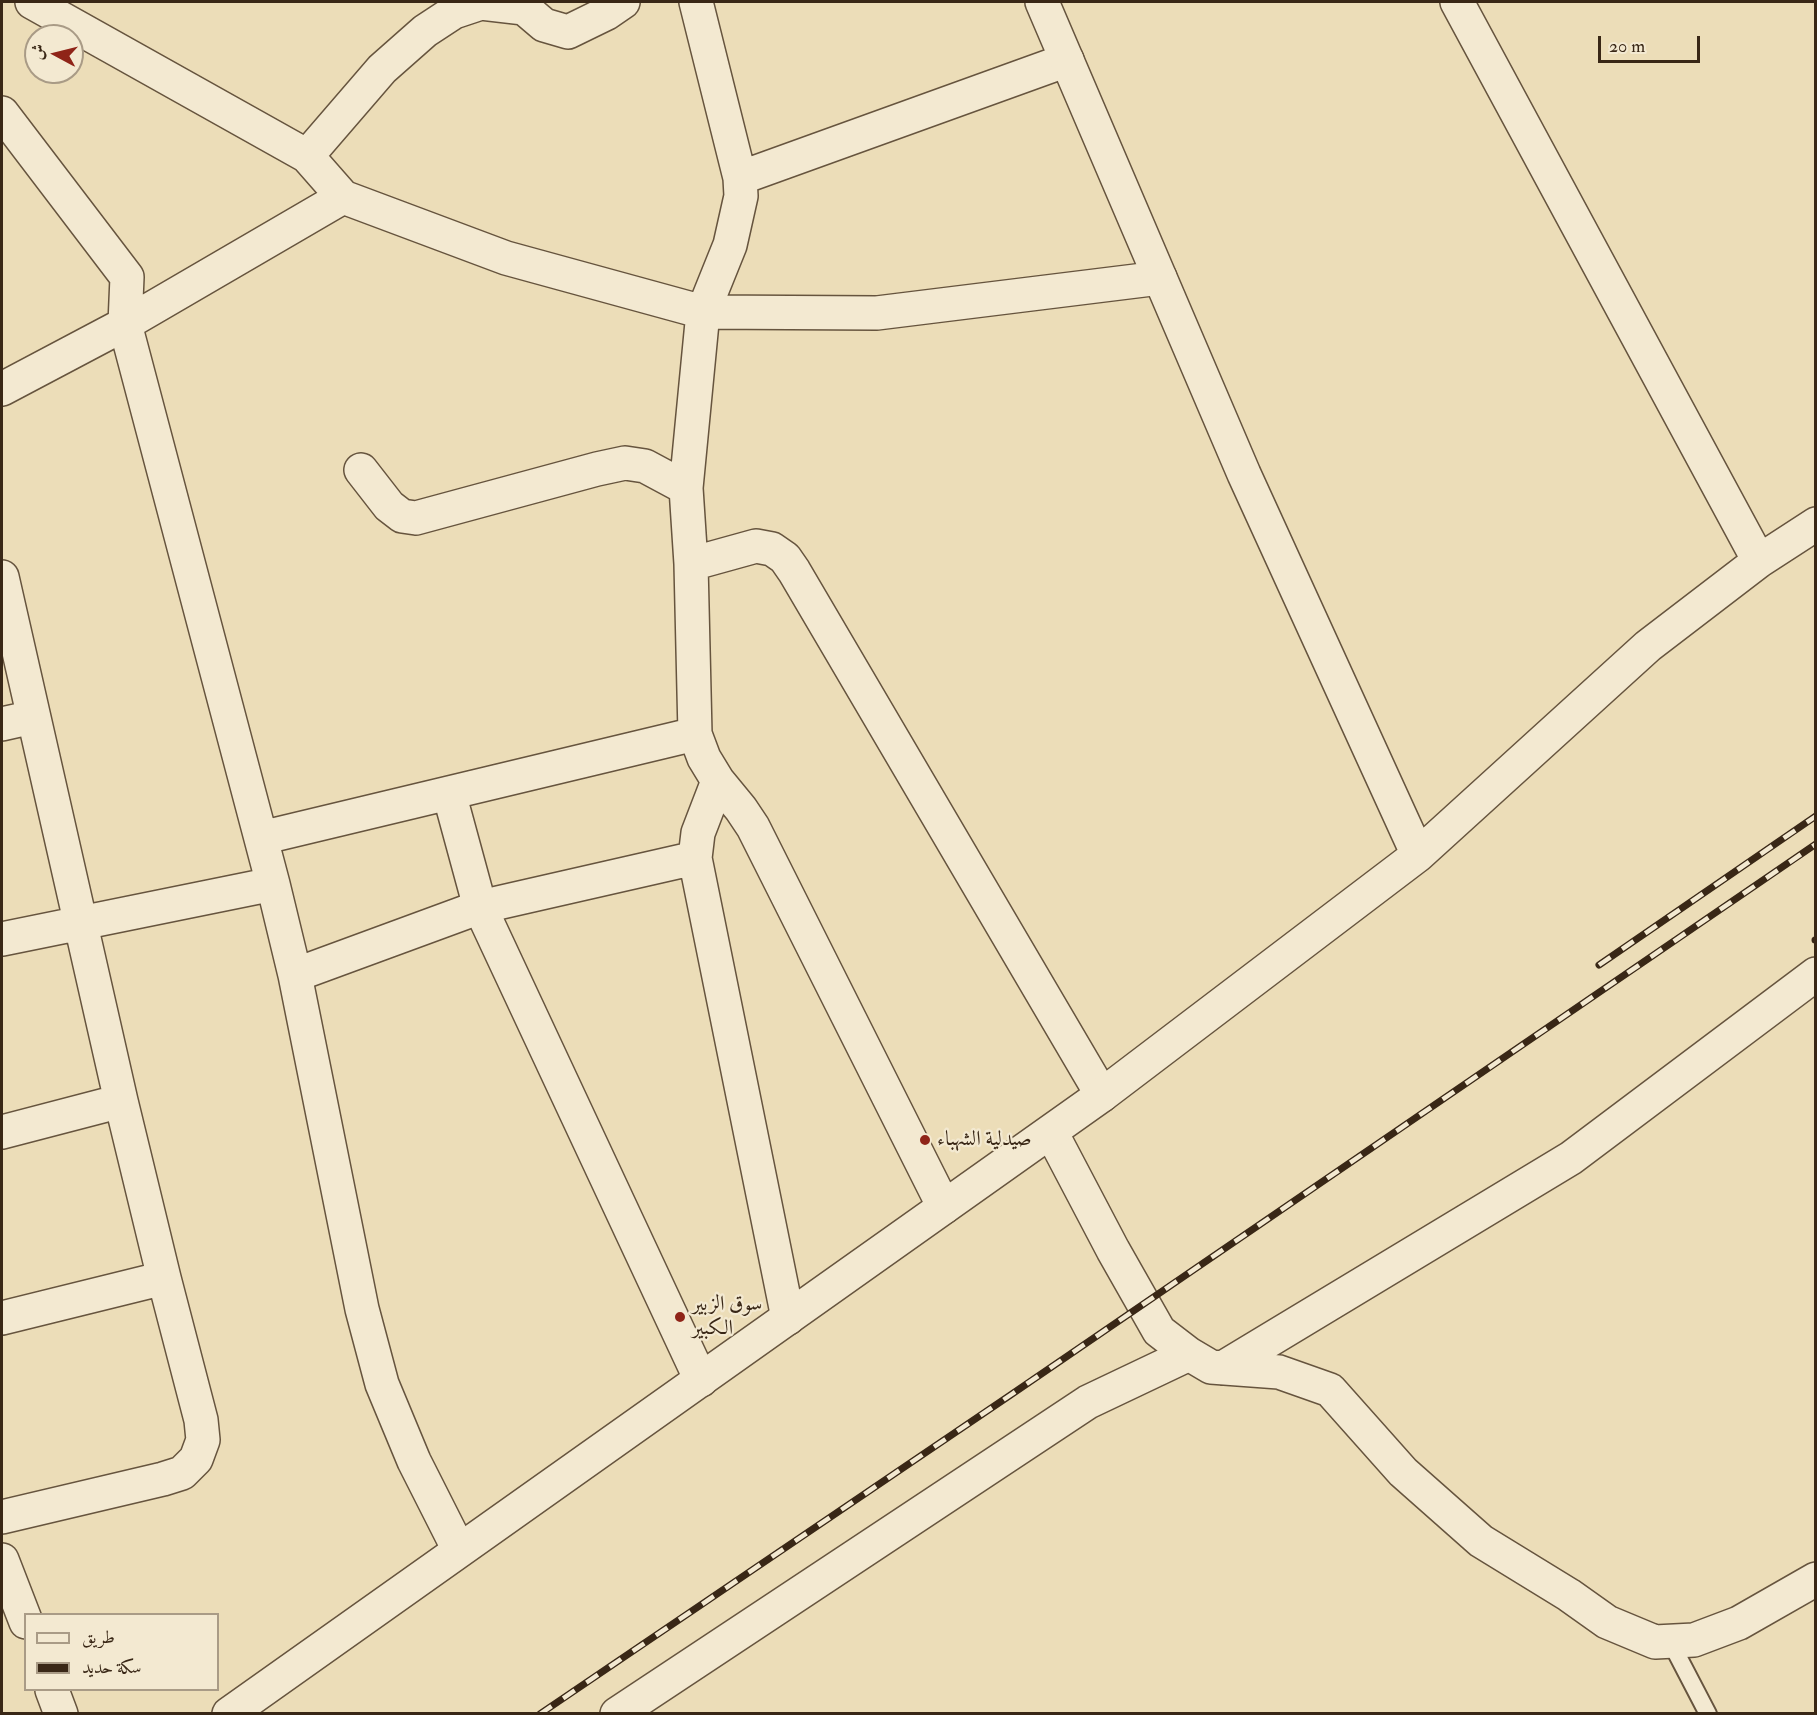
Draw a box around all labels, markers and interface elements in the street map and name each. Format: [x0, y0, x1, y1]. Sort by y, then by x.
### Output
north arrow [24, 24, 84, 84]
scale bar [1601, 24, 1703, 62]
text: 20 m [1609, 35, 1645, 58]
text: ش [27, 43, 49, 61]
place label: صيدلية الشهباء [937, 1127, 1032, 1153]
marker: صيدلية الشهباء [918, 1133, 932, 1147]
place label: سوق الزبير الكبير [692, 1292, 763, 1342]
marker: سوق الزبير الكبير [673, 1310, 687, 1324]
legend [24, 1613, 219, 1691]
text: طريق [82, 1626, 115, 1649]
text: سكة حديد [82, 1656, 142, 1679]

